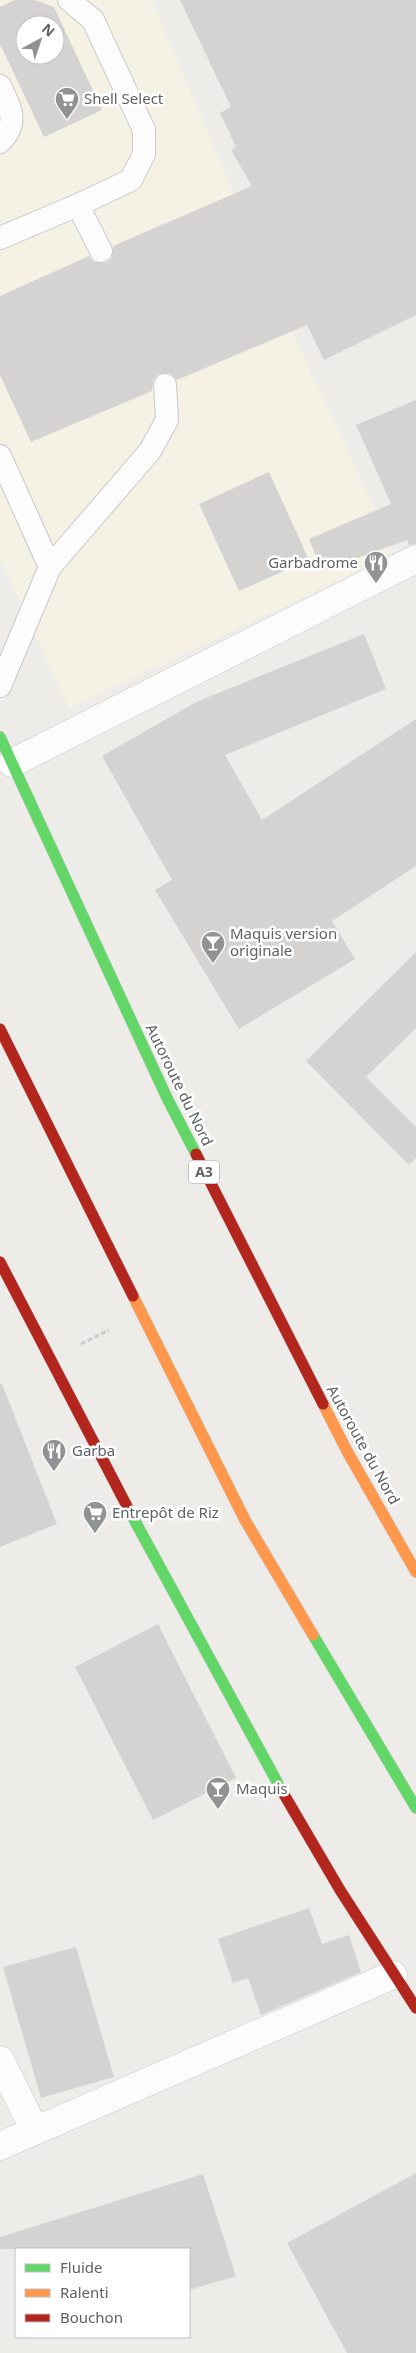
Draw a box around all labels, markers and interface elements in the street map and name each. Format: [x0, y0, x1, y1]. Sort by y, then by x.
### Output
north arrow [15, 15, 65, 65]
text: N [38, 19, 59, 41]
supermarket icon: Shell Select [54, 86, 80, 120]
place label: Shell Select [84, 88, 164, 108]
restaurant icon: Garbadrome [363, 550, 389, 584]
place label: Garbadrome [268, 552, 358, 572]
place label: Maquis version originale [230, 923, 337, 960]
bar icon: Maquis version originale [200, 930, 226, 964]
street label: Autoroute du Nord [142, 1020, 218, 1149]
road number: A3 [189, 1160, 219, 1184]
street label: Autoroute du Nord [323, 1381, 405, 1508]
restaurant icon: Garba [41, 1438, 67, 1472]
place label: Garba [72, 1440, 115, 1460]
supermarket icon: Entrepôt de Riz [82, 1500, 108, 1534]
place label: Entrepôt de Riz [112, 1502, 219, 1522]
bar icon: Maquis [205, 1776, 231, 1810]
place label: Maquis [236, 1778, 288, 1798]
legend [15, 2248, 190, 2338]
text: Fluide [60, 2257, 102, 2277]
text: Ralenti [60, 2282, 109, 2302]
text: Bouchon [60, 2307, 123, 2327]

